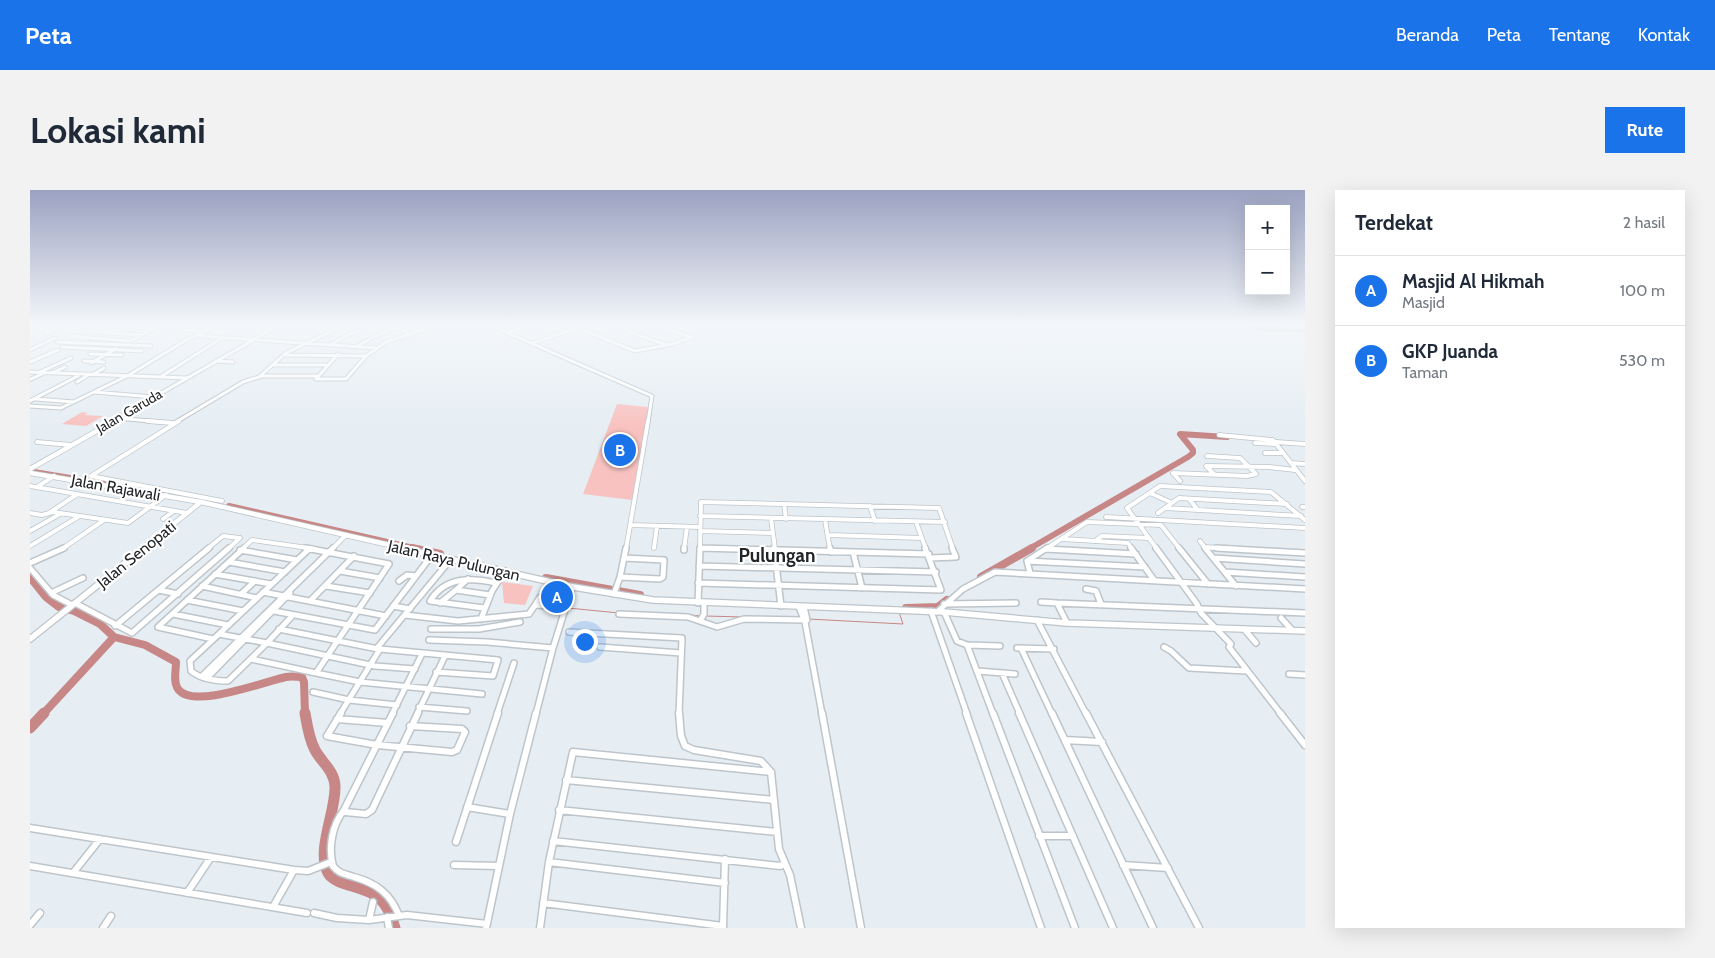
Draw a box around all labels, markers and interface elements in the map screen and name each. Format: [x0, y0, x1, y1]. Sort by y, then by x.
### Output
text: Peta [25, 21, 72, 50]
text: Beranda [1396, 24, 1459, 46]
text: Peta [1487, 24, 1521, 46]
text: Tentang [1549, 24, 1610, 46]
text: Kontak [1638, 24, 1690, 46]
button: Rute [1605, 107, 1685, 153]
text: Lokasi kami [30, 109, 206, 152]
map controls [1245, 205, 1290, 295]
button: + [1245, 205, 1290, 250]
text: Terdekat [1355, 210, 1433, 235]
text: 2 hasil [1623, 213, 1665, 232]
button: − [1245, 250, 1290, 295]
text: Masjid Al Hikmah [1402, 270, 1544, 293]
text: A [1366, 281, 1376, 300]
text: 100 m [1620, 281, 1665, 300]
text: Masjid [1402, 293, 1445, 312]
text: GKP Juanda [1402, 340, 1498, 363]
text: B [1366, 351, 1376, 370]
text: 530 m [1619, 351, 1665, 370]
text: Taman [1402, 363, 1448, 382]
street label: Jalan Garuda [92, 385, 166, 438]
pin: B [604, 431, 636, 469]
street label: Jalan Rajawali [69, 470, 162, 505]
street label: Jalan Senopati [92, 517, 180, 593]
street label: Jalan Raya Pulungan [385, 536, 522, 585]
district label: Pulungan [738, 544, 816, 567]
pin: A [541, 578, 573, 616]
your location [572, 629, 598, 655]

